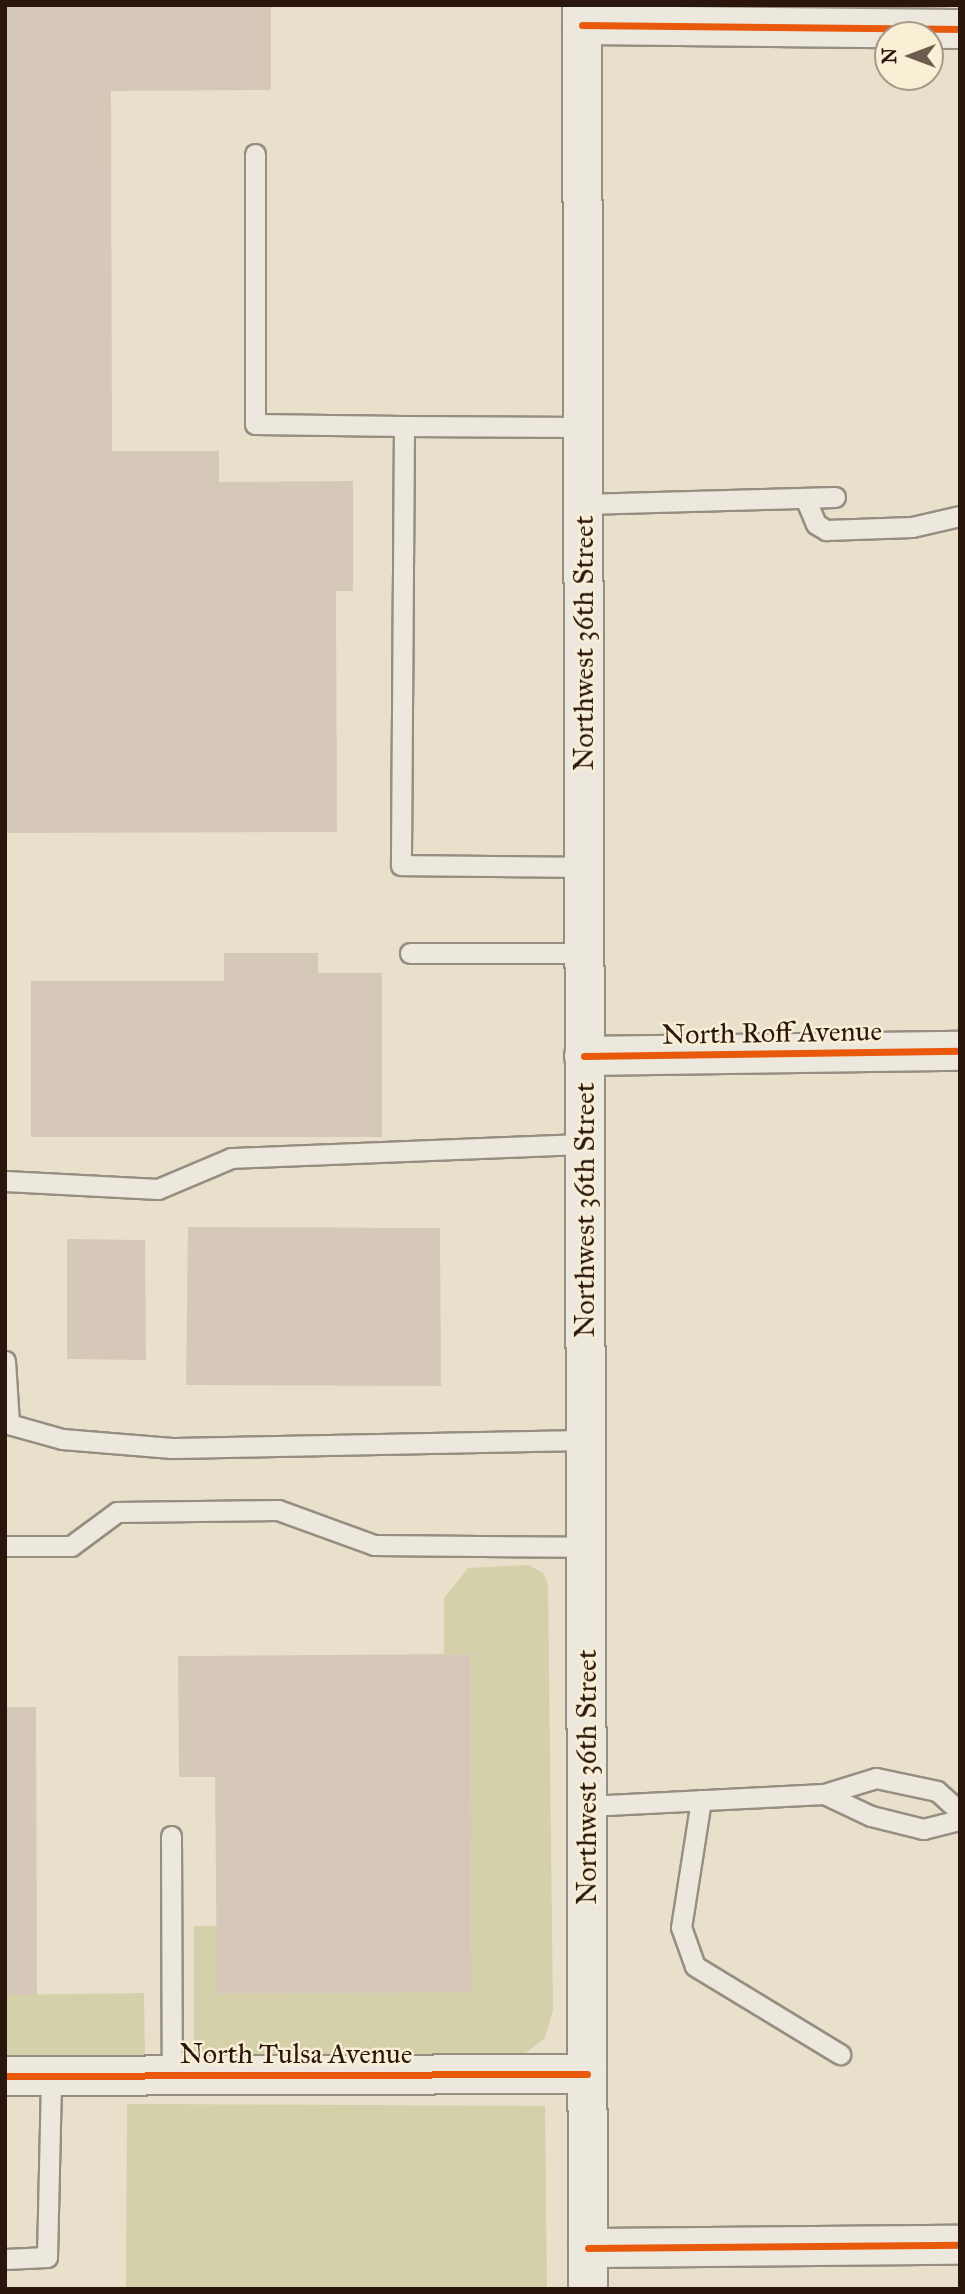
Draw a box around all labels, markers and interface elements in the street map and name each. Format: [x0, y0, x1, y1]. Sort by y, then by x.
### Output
north arrow [874, 21, 944, 91]
text: N [878, 48, 901, 64]
street label: Northwest 36th Street [567, 515, 601, 771]
street label: North Roff Avenue [662, 1014, 882, 1052]
street label: Northwest 36th Street [568, 1082, 602, 1338]
street label: Northwest 36th Street [570, 1649, 604, 1905]
street label: North Tulsa Avenue [180, 2037, 412, 2071]

